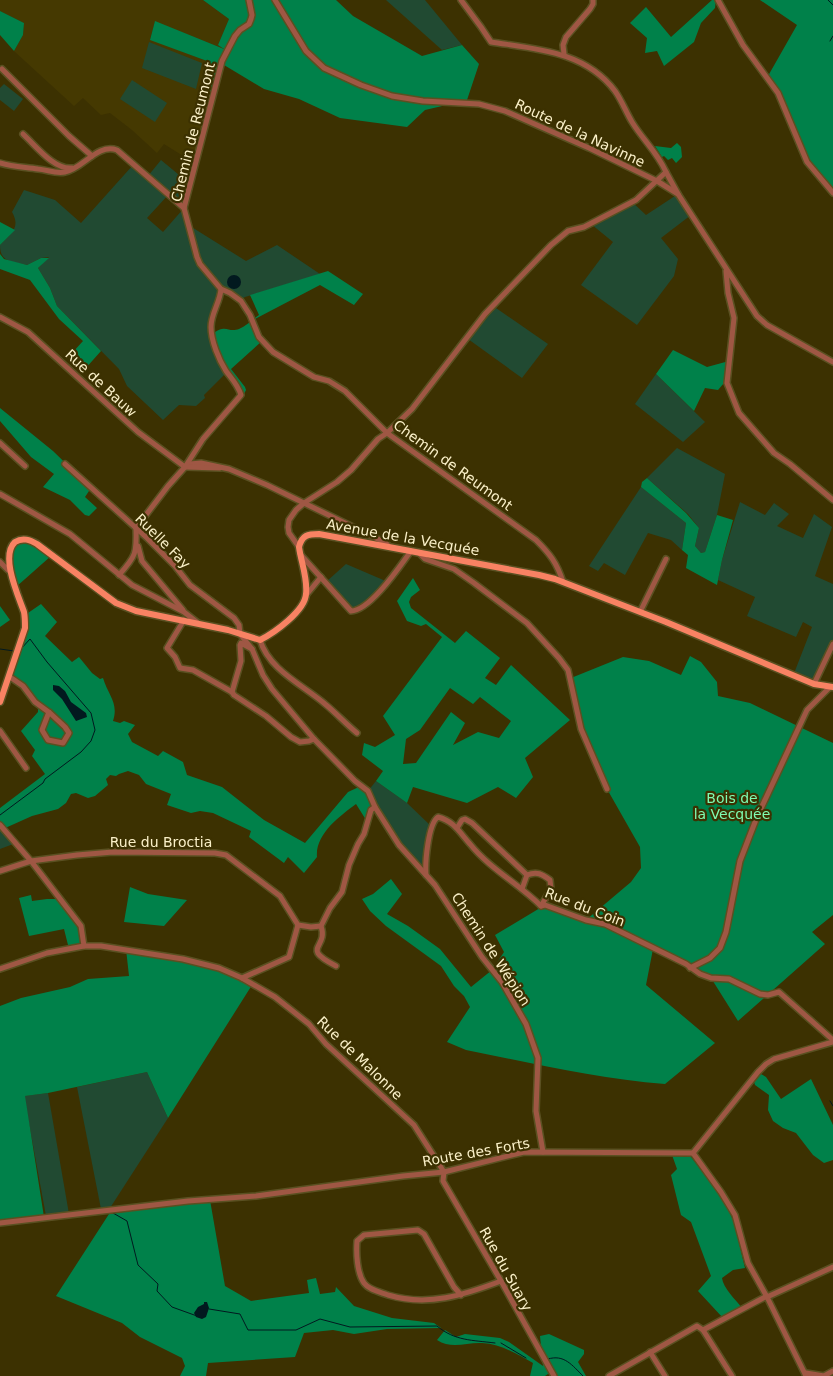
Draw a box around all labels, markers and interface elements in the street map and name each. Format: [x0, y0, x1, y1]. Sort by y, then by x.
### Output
street label: Chemin de Reumont [168, 60, 218, 203]
street label: Route de la Navinne [512, 96, 648, 170]
street label: Rue de Bauw [62, 346, 140, 420]
street label: Chemin de Reumont [390, 416, 516, 514]
street label: Ruelle Fay [132, 510, 194, 572]
street label: Avenue de la Vecquée [325, 516, 481, 558]
park label: Bois de la Vecquée [694, 790, 770, 822]
street label: Rue du Broctia [110, 834, 212, 850]
street label: Rue du Coin [543, 884, 627, 930]
street label: Chemin de Wépion [448, 889, 534, 1009]
street label: Rue de Malonne [314, 1013, 406, 1103]
street label: Route des Forts [421, 1135, 531, 1169]
street label: Rue du Suary [476, 1224, 536, 1314]

